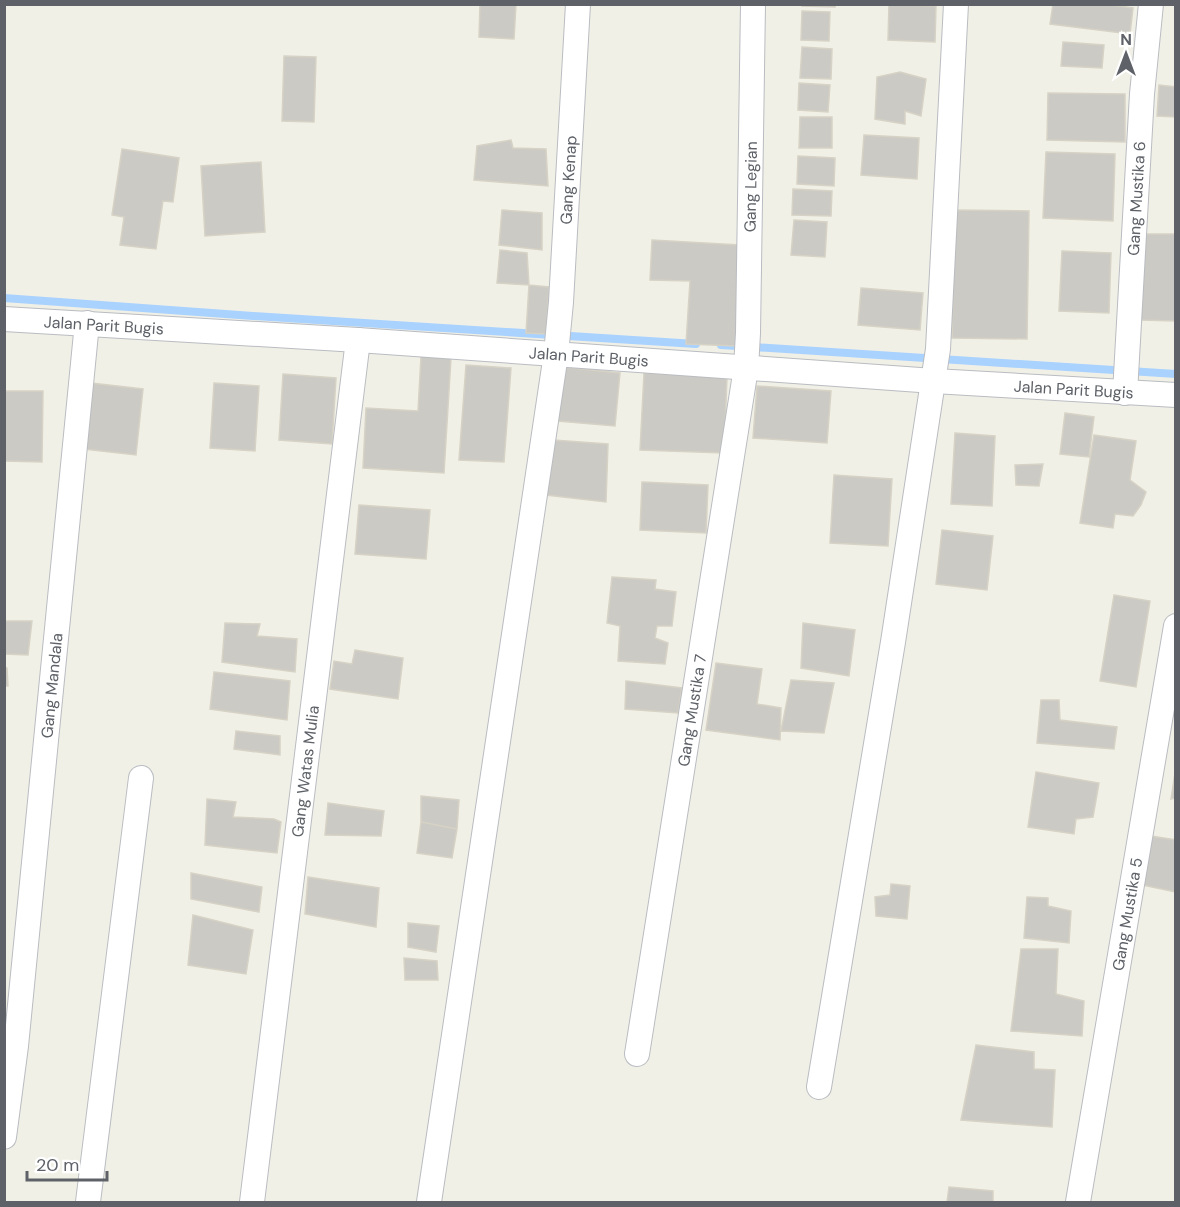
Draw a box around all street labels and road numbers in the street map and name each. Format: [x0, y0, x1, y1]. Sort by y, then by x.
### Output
street label: Gang Kenap [555, 135, 581, 225]
street label: Gang Mustika 6 [1122, 140, 1150, 256]
street label: Gang Legian [739, 141, 761, 232]
street label: Jalan Parit Bugis [43, 311, 164, 339]
street label: Jalan Parit Bugis [528, 342, 649, 371]
street label: Jalan Parit Bugis [1013, 375, 1134, 403]
street label: Gang Mandala [36, 632, 67, 739]
street label: Gang Mustika 7 [672, 653, 711, 768]
street label: Gang Watas Mulia [286, 704, 323, 838]
street label: Gang Mustika 5 [1107, 856, 1147, 972]

